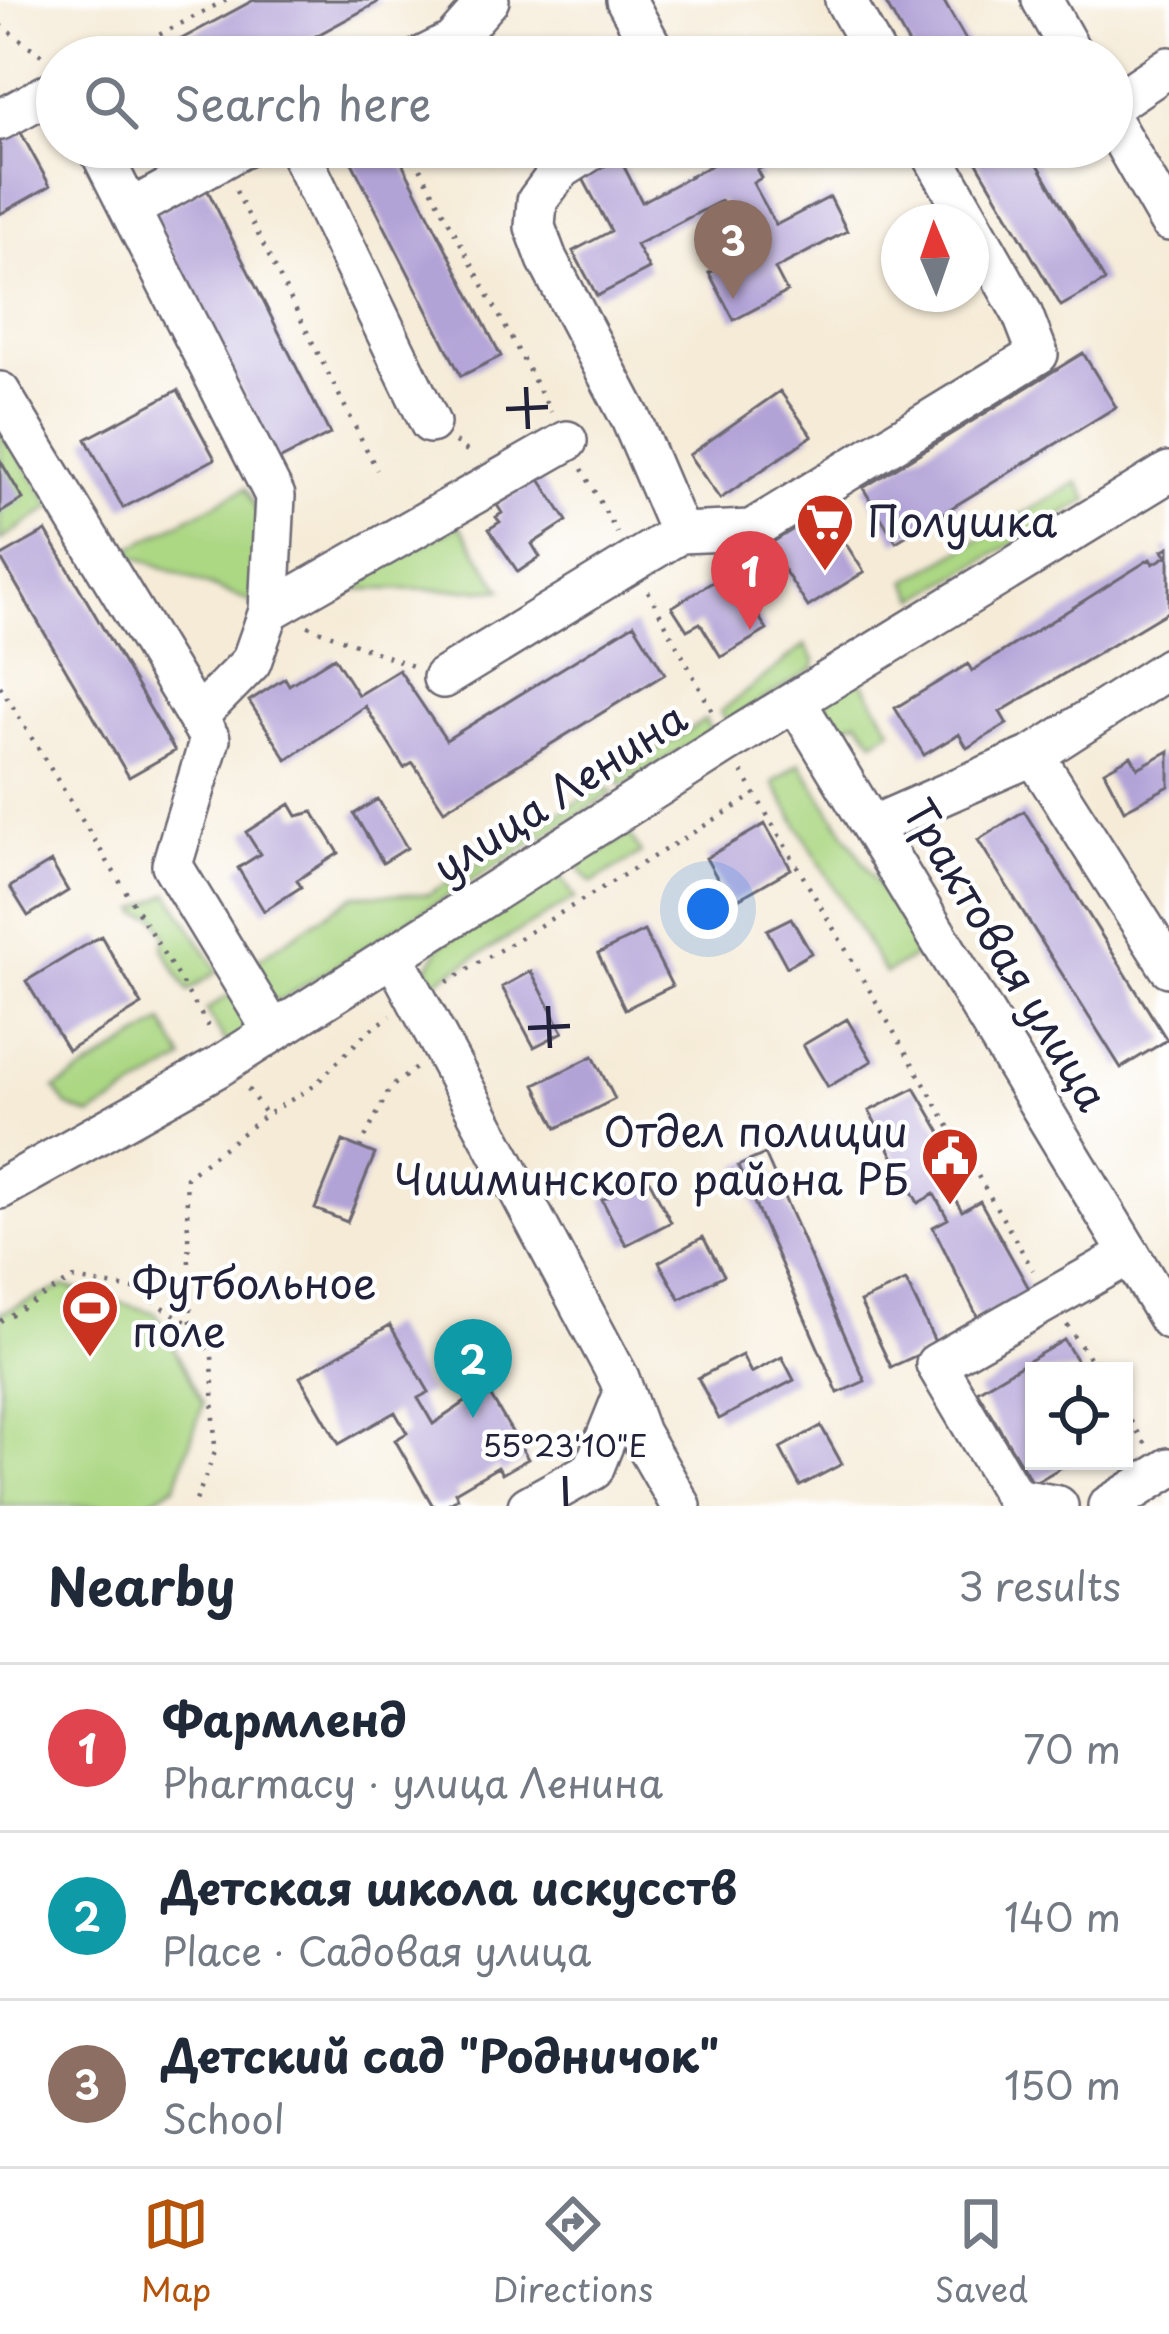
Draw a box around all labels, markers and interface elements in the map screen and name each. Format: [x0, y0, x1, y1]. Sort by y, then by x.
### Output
search box [36, 36, 1133, 168]
text: Search here [174, 68, 431, 136]
icon: search [78, 69, 144, 135]
pin: 3 [694, 200, 772, 299]
north arrow [881, 204, 989, 312]
place label: Полушка [867, 488, 1058, 551]
supermarket icon: Полушка [794, 491, 856, 573]
pin: 1 [711, 531, 789, 630]
street label: улица Ленина [419, 685, 698, 897]
street label: Трактовая улица [889, 786, 1126, 1122]
your location [678, 879, 738, 939]
place label: Отдел полиции Чишминского района РБ [394, 1098, 908, 1209]
public building icon: Отдел полиции Чишминского района РБ [919, 1125, 981, 1207]
place label: Футбольное поле [132, 1250, 377, 1361]
sports icon: Футбольное поле [59, 1277, 121, 1359]
pin: 2 [434, 1319, 512, 1418]
map controls [1025, 1362, 1133, 1470]
button: locate [1025, 1362, 1133, 1470]
text: 55°23'10"E [483, 1422, 647, 1467]
text: Nearby [48, 1546, 235, 1623]
text: 3 results [958, 1555, 1121, 1614]
text: Фармленд [162, 1684, 407, 1752]
text: 1 [78, 1718, 96, 1777]
text: 70 m [1023, 1718, 1121, 1777]
text: Pharmacy · улица Ленина [162, 1752, 663, 1811]
text: Детская школа искусств [162, 1852, 737, 1920]
text: 2 [73, 1886, 101, 1945]
text: 140 m [1004, 1886, 1121, 1945]
text: Place · Садовая улица [162, 1920, 591, 1979]
text: Детский сад "Родничок" [162, 2020, 719, 2088]
text: 3 [74, 2054, 100, 2113]
text: 150 m [1004, 2054, 1121, 2113]
text: School [162, 2088, 285, 2147]
tab: Map [141, 2191, 211, 2313]
tab: Directions [493, 2191, 653, 2313]
tab: Saved [935, 2191, 1028, 2313]

